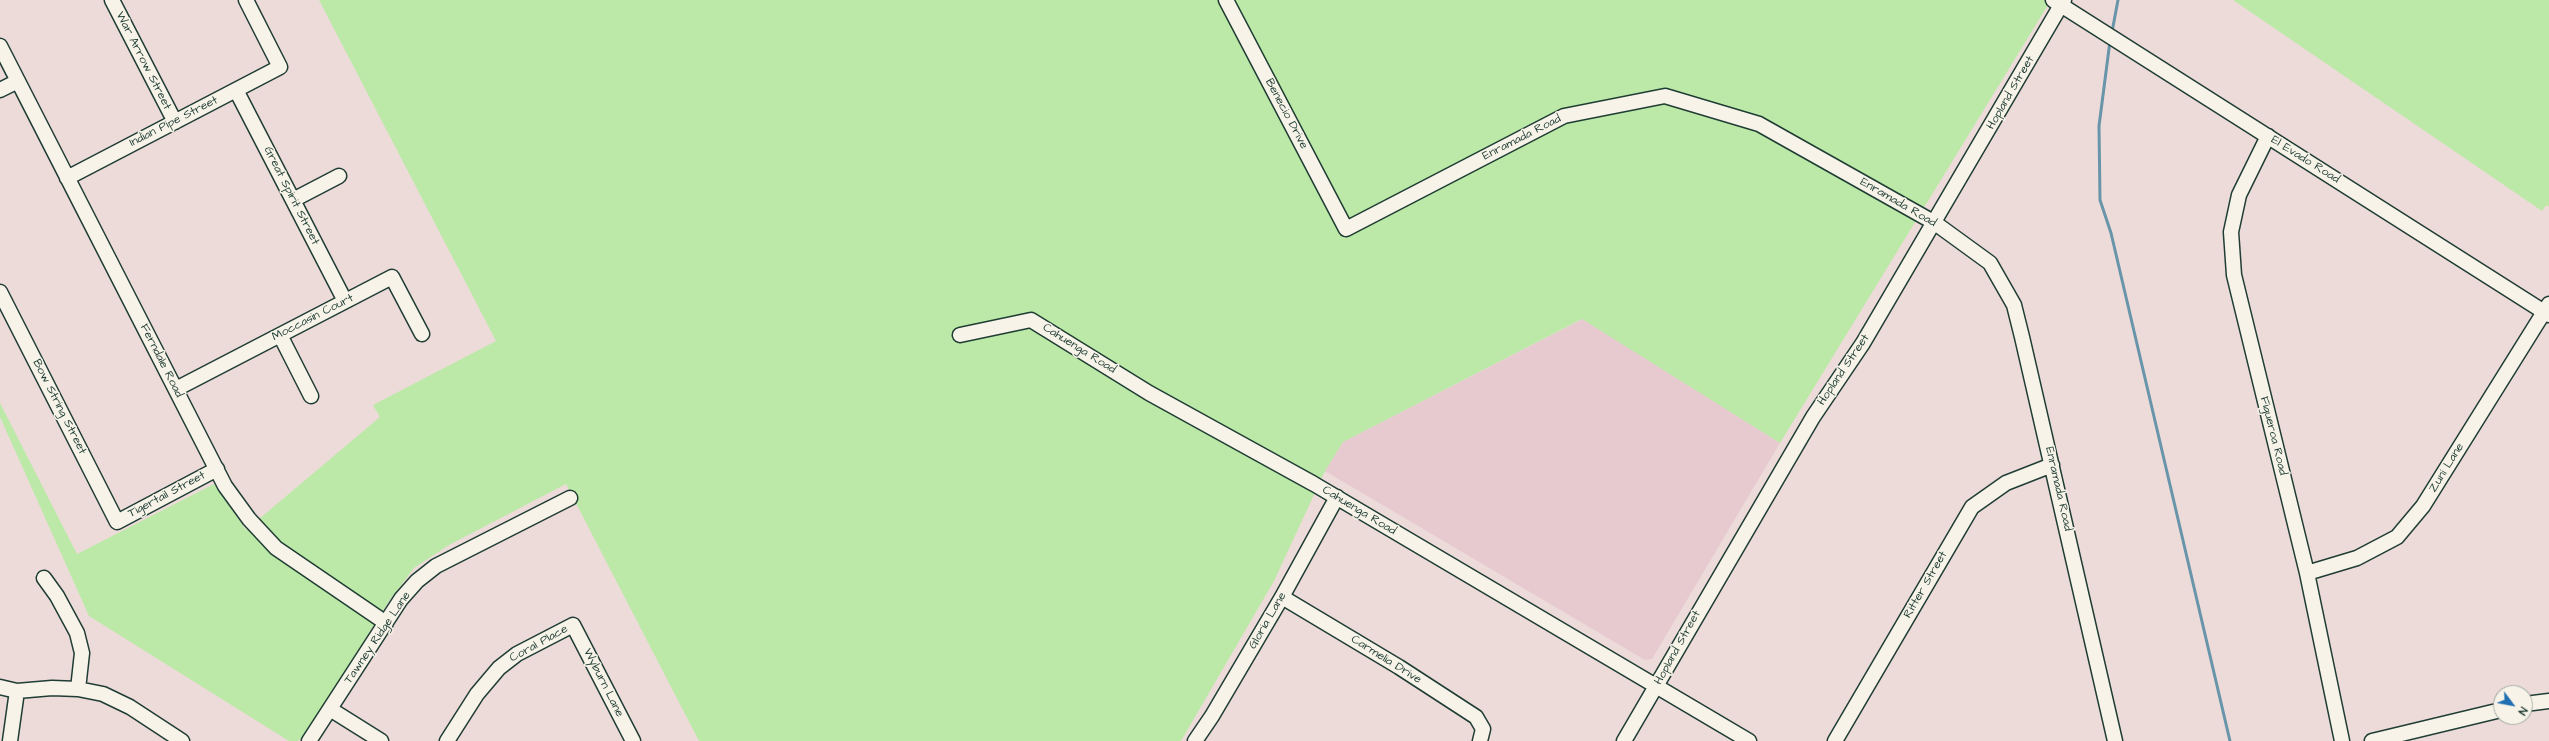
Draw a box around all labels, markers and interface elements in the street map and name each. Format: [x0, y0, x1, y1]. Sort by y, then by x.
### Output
street label: War Arrow Street [112, 10, 174, 112]
street label: Hopland Street [1984, 54, 2038, 132]
street label: Benecio Drive [1261, 76, 1311, 152]
street label: Indian Pipe Street [127, 94, 221, 150]
street label: Enramada Road [1480, 112, 1564, 164]
street label: El Evado Road [2268, 133, 2342, 187]
street label: Great Spirit Street [260, 144, 322, 248]
street label: Enramada Road [1857, 175, 1939, 231]
street label: Moccasin Court [270, 291, 356, 345]
street label: Cahuenga Road [1040, 321, 1118, 377]
street label: Ferndale Road [136, 322, 186, 400]
street label: Hopland Street [1815, 332, 1873, 408]
street label: Bow String Street [29, 357, 89, 457]
street label: Figueroa Road [2256, 395, 2290, 477]
street label: Zuni Lane [2426, 441, 2468, 495]
street label: Enramada Road [2041, 446, 2075, 532]
street label: Tigertail Street [126, 469, 208, 521]
street label: Cahuenga Road [1319, 483, 1399, 539]
street label: Ritter Street [1901, 549, 1951, 621]
street label: Tawney Ridge Lane [342, 589, 414, 687]
street label: Gloria Lane [1246, 590, 1290, 652]
street label: Hopland Street [1652, 608, 1704, 688]
street label: Coral Place [507, 622, 571, 666]
street label: Carmelia Drive [1348, 633, 1424, 687]
street label: Wyburn Lane [580, 646, 626, 720]
north arrow [2493, 685, 2533, 725]
text: N [2515, 704, 2531, 718]

